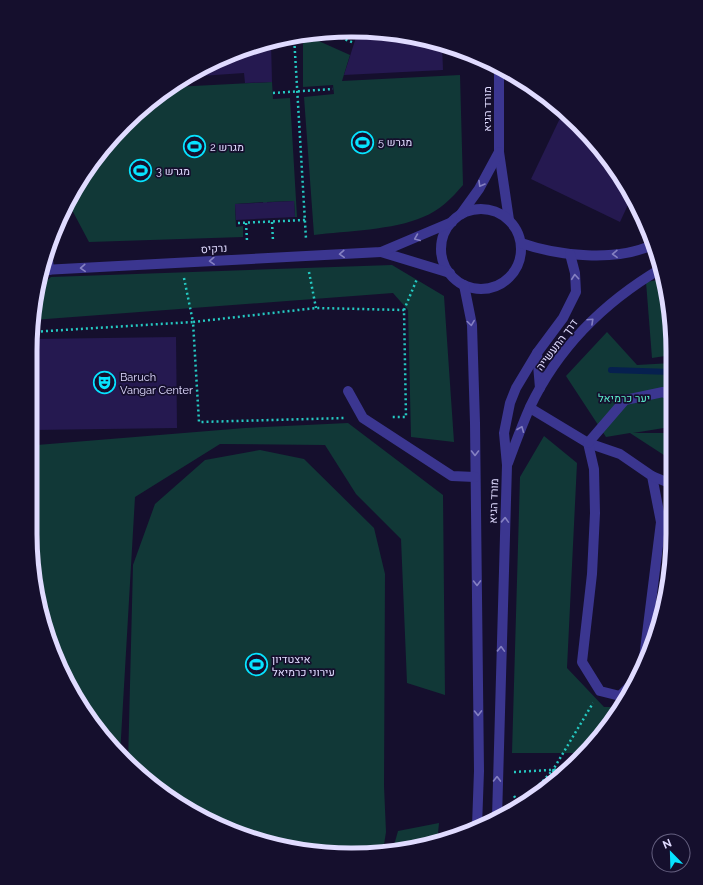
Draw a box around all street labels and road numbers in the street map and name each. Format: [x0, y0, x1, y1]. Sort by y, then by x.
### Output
street label: מורד הגיא [481, 86, 494, 132]
street label: נרקיס [200, 242, 228, 256]
street label: דרך התעשייה [533, 317, 581, 373]
street label: מורד הגיא [487, 478, 501, 524]

